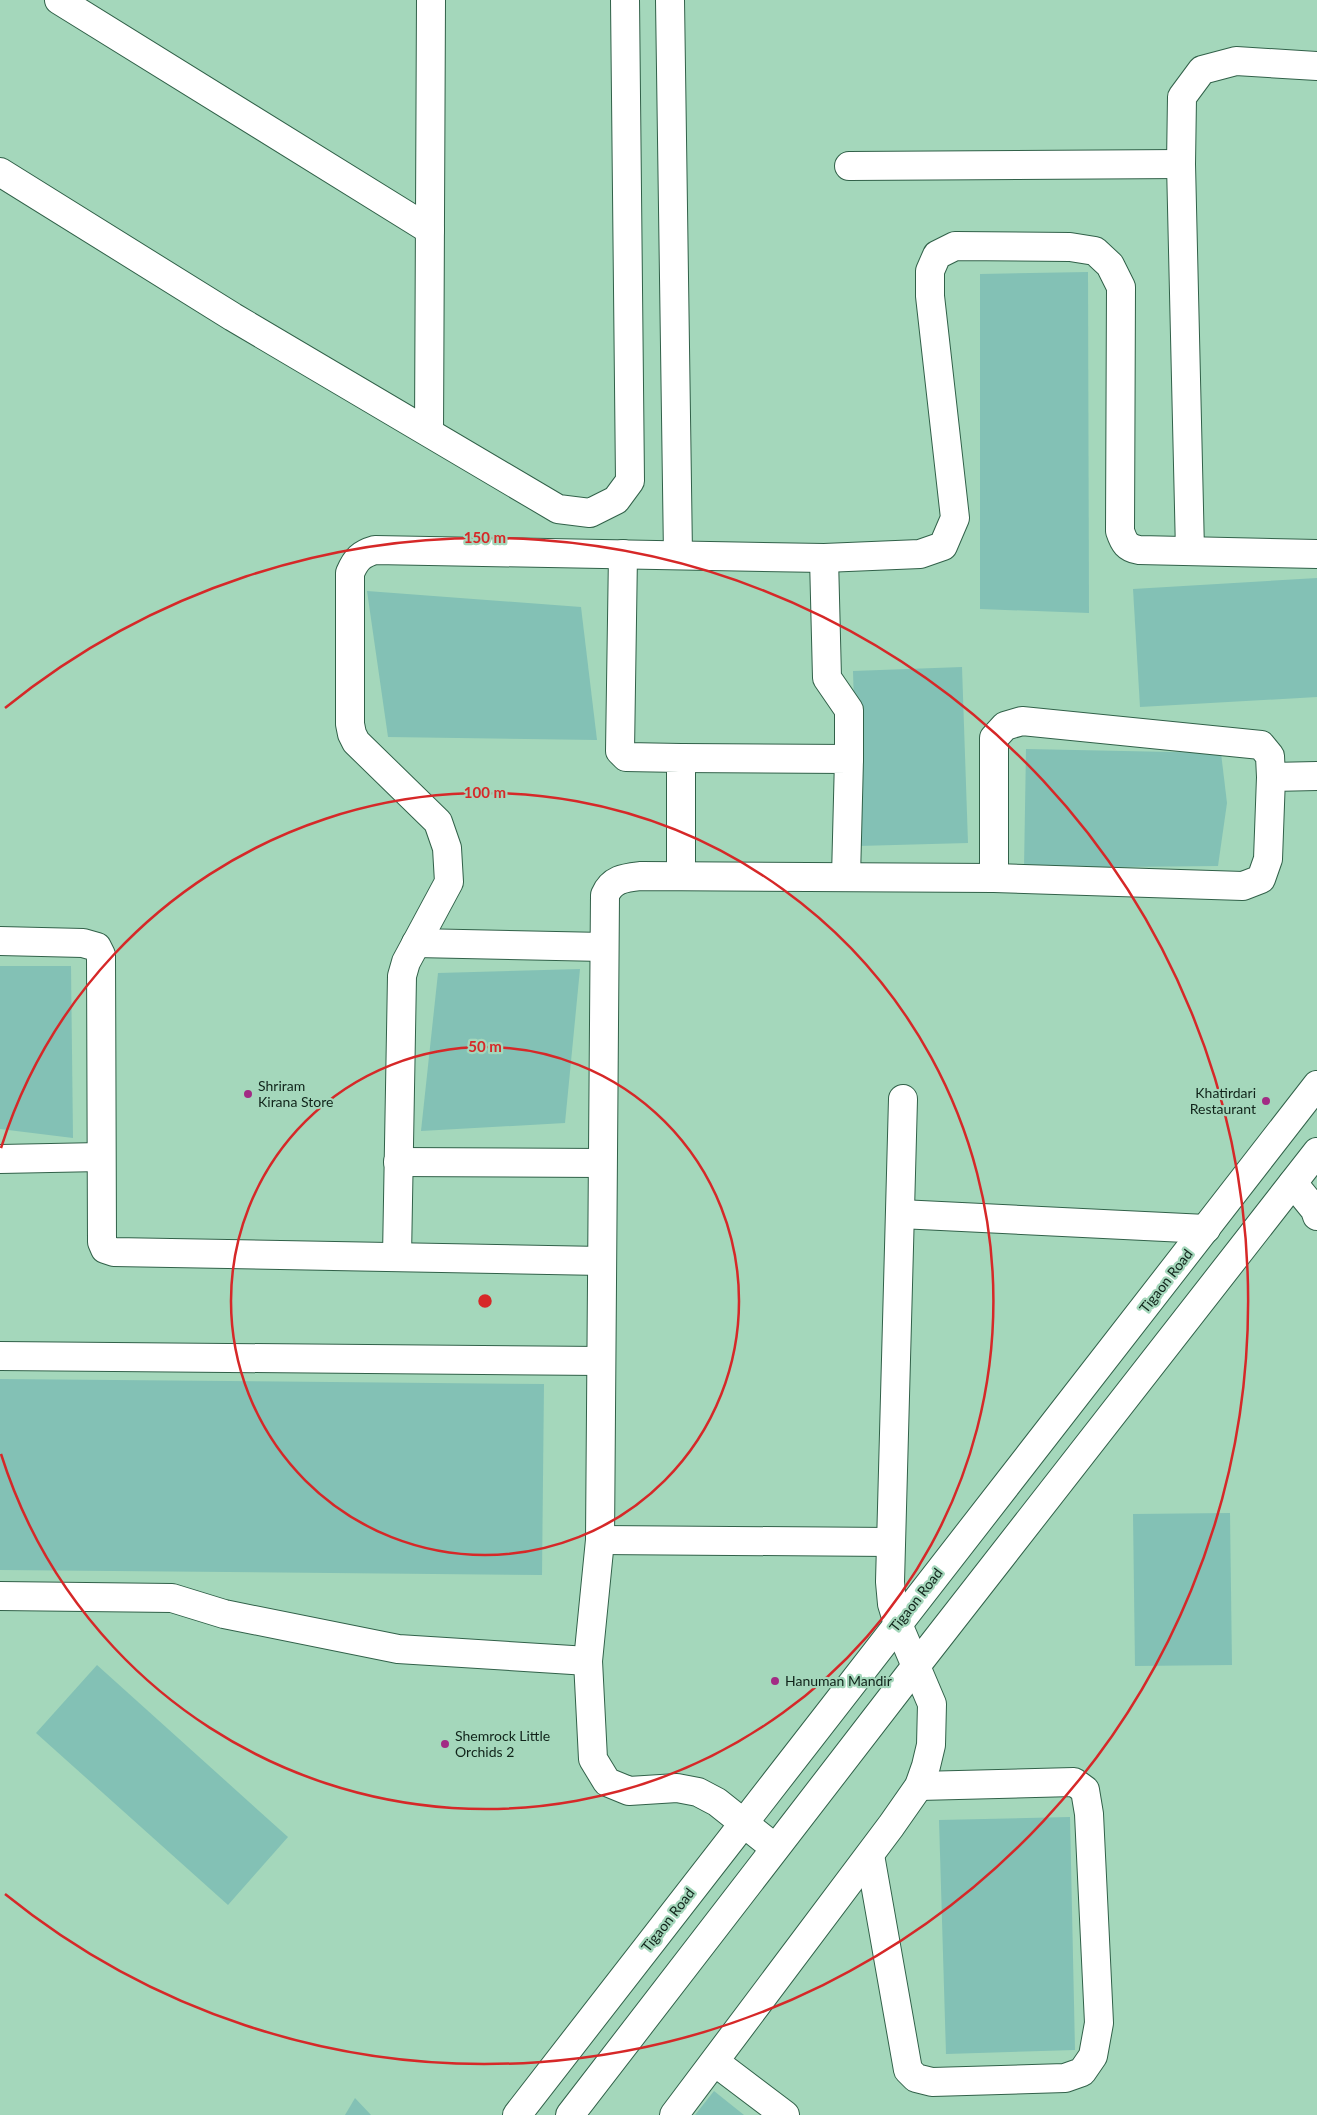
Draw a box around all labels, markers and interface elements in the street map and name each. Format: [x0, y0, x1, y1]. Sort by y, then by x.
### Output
text: 150 m [464, 528, 506, 546]
text: 100 m [464, 783, 506, 801]
text: 50 m [468, 1037, 502, 1055]
place label: Shriram Kirana Store [258, 1077, 333, 1110]
place label: Khatirdari Restaurant [1190, 1084, 1256, 1117]
marker: Shriram Kirana Store [242, 1088, 254, 1100]
marker: Khatirdari Restaurant [1260, 1095, 1272, 1107]
street label: Tigaon Road [1135, 1245, 1196, 1316]
centre of rings [476, 1292, 494, 1310]
street label: Tigaon Road [885, 1564, 946, 1635]
place label: Hanuman Mandir [785, 1672, 892, 1689]
marker: Hanuman Mandir [769, 1675, 781, 1687]
place label: Shemrock Little Orchids 2 [455, 1727, 550, 1760]
marker: Shemrock Little Orchids 2 [439, 1738, 451, 1750]
street label: Tigaon Road [637, 1884, 698, 1955]

